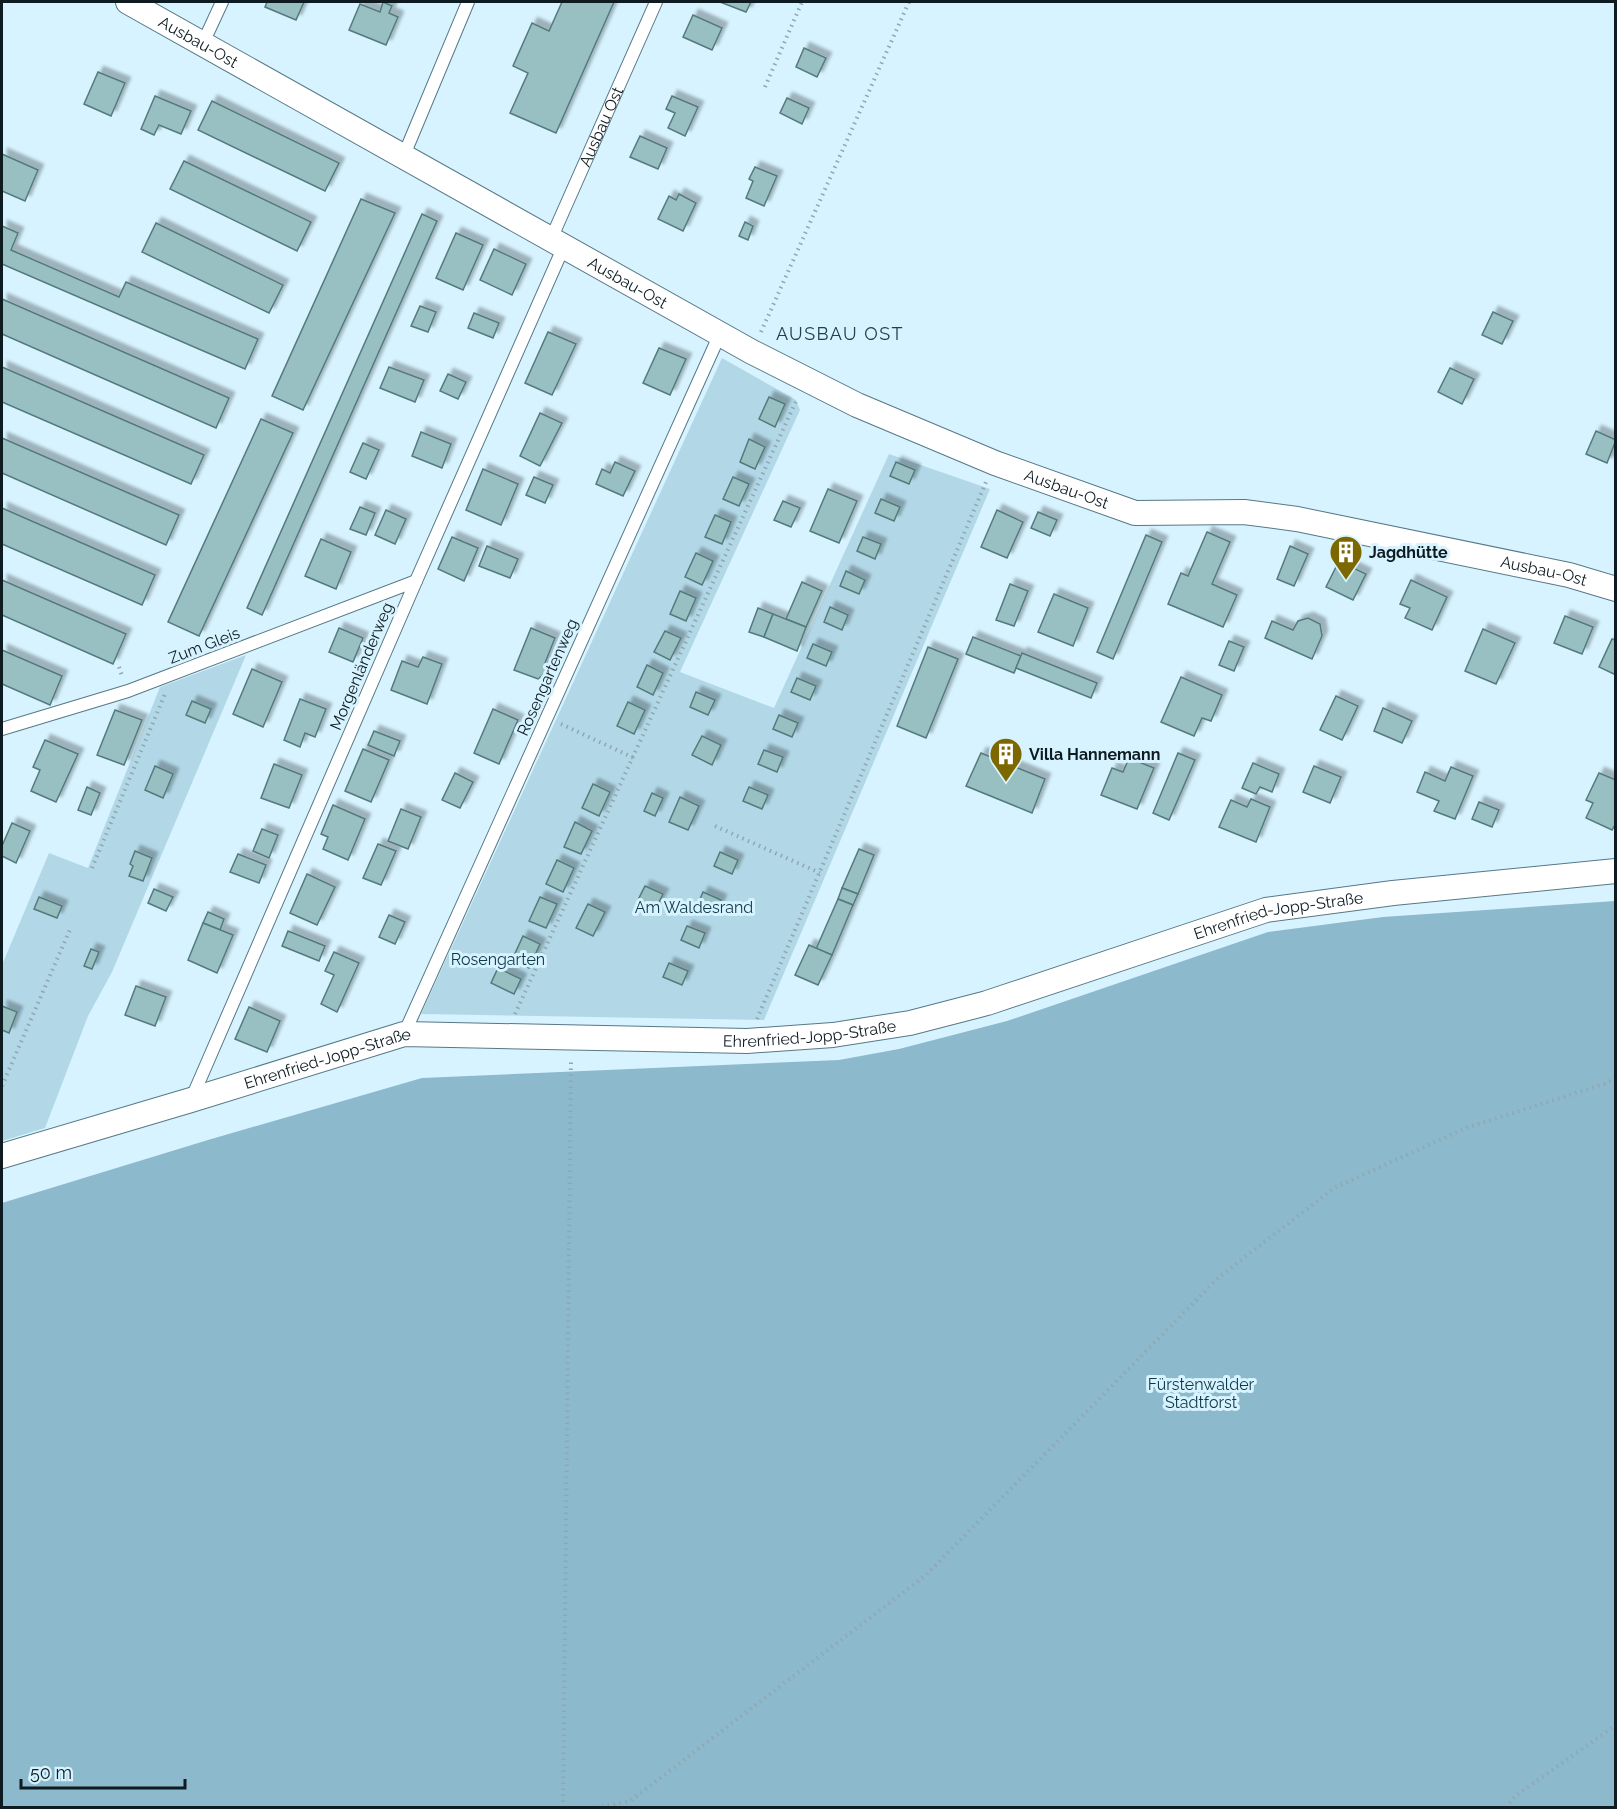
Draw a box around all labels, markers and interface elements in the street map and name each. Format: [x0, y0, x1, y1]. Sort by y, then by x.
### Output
street label: Ausbau-Ost [155, 12, 242, 72]
street label: Ausbau Ost [575, 83, 627, 170]
street label: Ausbau-Ost [585, 253, 671, 313]
district label: AUSBAU OST [776, 323, 904, 344]
street label: Ausbau-Ost [1022, 465, 1112, 513]
building icon: Jagdhütte [1328, 534, 1364, 581]
place label: Jagdhütte [1369, 543, 1448, 562]
street label: Ausbau-Ost [1499, 552, 1590, 590]
street label: Morgenländerweg [326, 600, 397, 733]
street label: Rosengartenweg [513, 616, 582, 739]
street label: Zum Gleis [166, 623, 243, 668]
building icon: Villa Hannemann [988, 736, 1024, 783]
place label: Villa Hannemann [1029, 745, 1160, 764]
street label: Ehrenfried-Jopp-Straße [1191, 888, 1364, 943]
park label: Am Waldesrand [635, 898, 753, 917]
park label: Rosengarten [451, 950, 545, 969]
street label: Ehrenfried-Jopp-Straße [723, 1016, 897, 1051]
street label: Ehrenfried-Jopp-Straße [242, 1025, 411, 1093]
park label: Fürstenwalder Stadtforst [1148, 1375, 1255, 1412]
scale bar [21, 1752, 184, 1790]
text: 50 m [30, 1762, 72, 1783]

